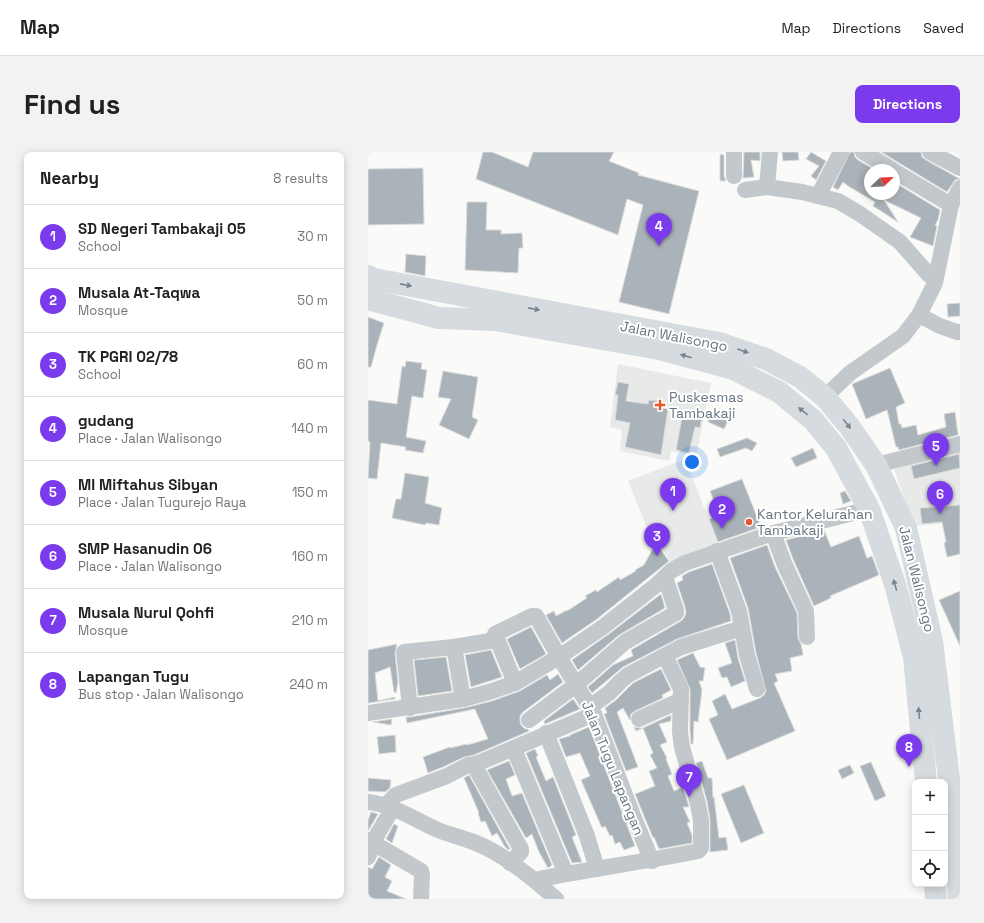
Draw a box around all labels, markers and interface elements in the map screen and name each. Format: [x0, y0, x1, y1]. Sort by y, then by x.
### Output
text: Map [20, 15, 60, 40]
text: Map [781, 19, 811, 37]
text: Directions [833, 19, 901, 37]
text: Saved [923, 19, 964, 37]
button: Directions [855, 85, 960, 123]
text: Find us [24, 86, 121, 122]
north arrow [864, 164, 900, 200]
text: Nearby [40, 167, 99, 189]
text: 8 results [273, 170, 328, 187]
pin: 4 [646, 213, 672, 246]
text: SD Negeri Tambakaji 05 [78, 219, 246, 238]
text: 1 [50, 228, 56, 245]
text: 30 m [297, 228, 328, 245]
text: School [78, 238, 121, 255]
one-way arrow [400, 282, 412, 288]
text: Musala At-Taqwa [78, 283, 200, 302]
text: 2 [49, 292, 57, 309]
text: 50 m [297, 292, 328, 309]
text: Mosque [78, 302, 128, 319]
one-way arrow [528, 306, 540, 312]
street label: Jalan Walisongo [619, 317, 729, 355]
text: TK PGRI 02/78 [78, 347, 178, 366]
one-way arrow [738, 348, 750, 354]
one-way arrow [680, 353, 692, 359]
text: 3 [49, 356, 57, 373]
text: 60 m [297, 356, 328, 373]
text: School [78, 366, 121, 383]
place label: Puskesmas Tambakaji [669, 388, 744, 422]
marker: Puskesmas Tambakaji [654, 399, 666, 411]
one-way arrow [797, 407, 808, 415]
text: gudang [78, 411, 134, 430]
one-way arrow [843, 419, 852, 430]
text: 4 [49, 420, 57, 437]
text: 140 m [292, 420, 328, 437]
text: Place · Jalan Walisongo [78, 430, 222, 447]
pin: 5 [923, 433, 949, 466]
your location [682, 452, 702, 472]
text: MI Miftahus Sibyan [78, 475, 218, 494]
pin: 1 [660, 478, 686, 511]
pin: 6 [927, 481, 953, 514]
text: 5 [49, 484, 57, 501]
text: 150 m [292, 484, 328, 501]
text: Place · Jalan Tugurejo Raya [78, 494, 246, 511]
pin: 2 [709, 496, 735, 529]
place label: Kantor Kelurahan Tambakaji [757, 505, 873, 539]
marker: Kantor Kelurahan Tambakaji [744, 517, 754, 527]
pin: 3 [644, 523, 670, 556]
street label: Jalan Walisongo [895, 524, 939, 634]
text: SMP Hasanudin 06 [78, 539, 212, 558]
text: 6 [49, 548, 57, 565]
text: 160 m [292, 548, 328, 565]
text: Place · Jalan Walisongo [78, 558, 222, 575]
one-way arrow [892, 579, 898, 591]
text: Musala Nurul Qohfi [78, 603, 214, 622]
text: 7 [49, 612, 57, 629]
text: 210 m [292, 612, 328, 629]
text: Mosque [78, 622, 128, 639]
text: Lapangan Tugu [78, 667, 189, 686]
text: 8 [49, 676, 57, 693]
text: 240 m [290, 676, 328, 693]
text: Bus stop · Jalan Walisongo [78, 686, 244, 703]
street label: Jalan Tugu Lapangan [578, 698, 648, 838]
one-way arrow [916, 707, 922, 719]
pin: 8 [896, 734, 922, 767]
pin: 7 [676, 764, 702, 797]
map controls [912, 779, 948, 887]
button: + [912, 779, 948, 815]
button: − [912, 815, 948, 851]
button: locate [912, 851, 948, 887]

